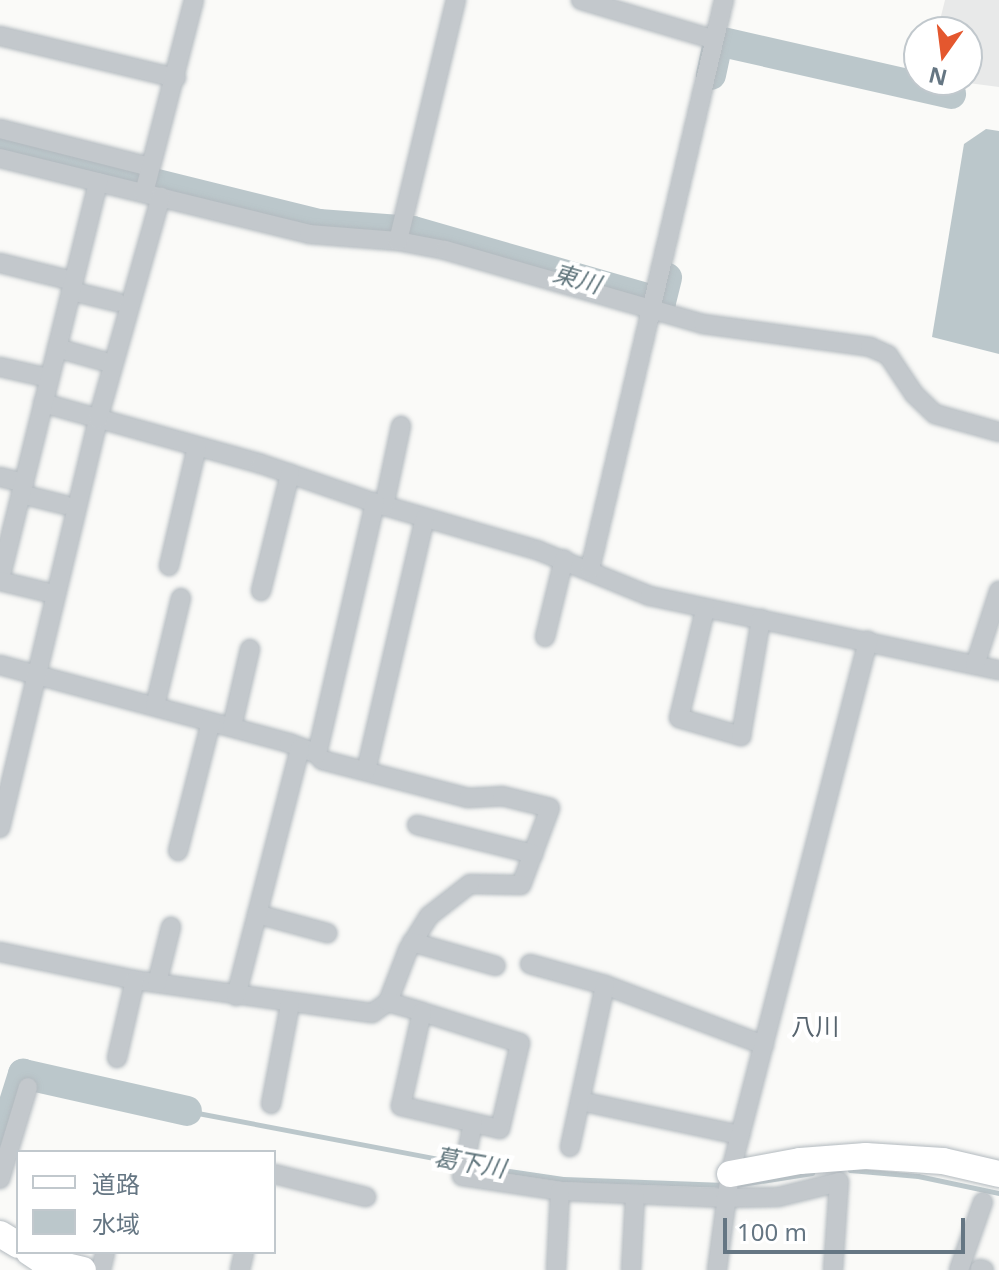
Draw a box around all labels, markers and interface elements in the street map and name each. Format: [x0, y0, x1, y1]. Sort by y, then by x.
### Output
north arrow [903, 16, 983, 96]
text: N [925, 61, 950, 94]
water label: 東川 [550, 258, 604, 298]
district label: 八川 [791, 1012, 839, 1040]
water label: 葛下川 [432, 1142, 508, 1182]
legend [16, 1150, 276, 1254]
text: 道路 [92, 1167, 140, 1200]
scale bar [727, 1202, 969, 1252]
text: 水域 [92, 1207, 140, 1240]
text: 100 m [737, 1215, 807, 1248]

